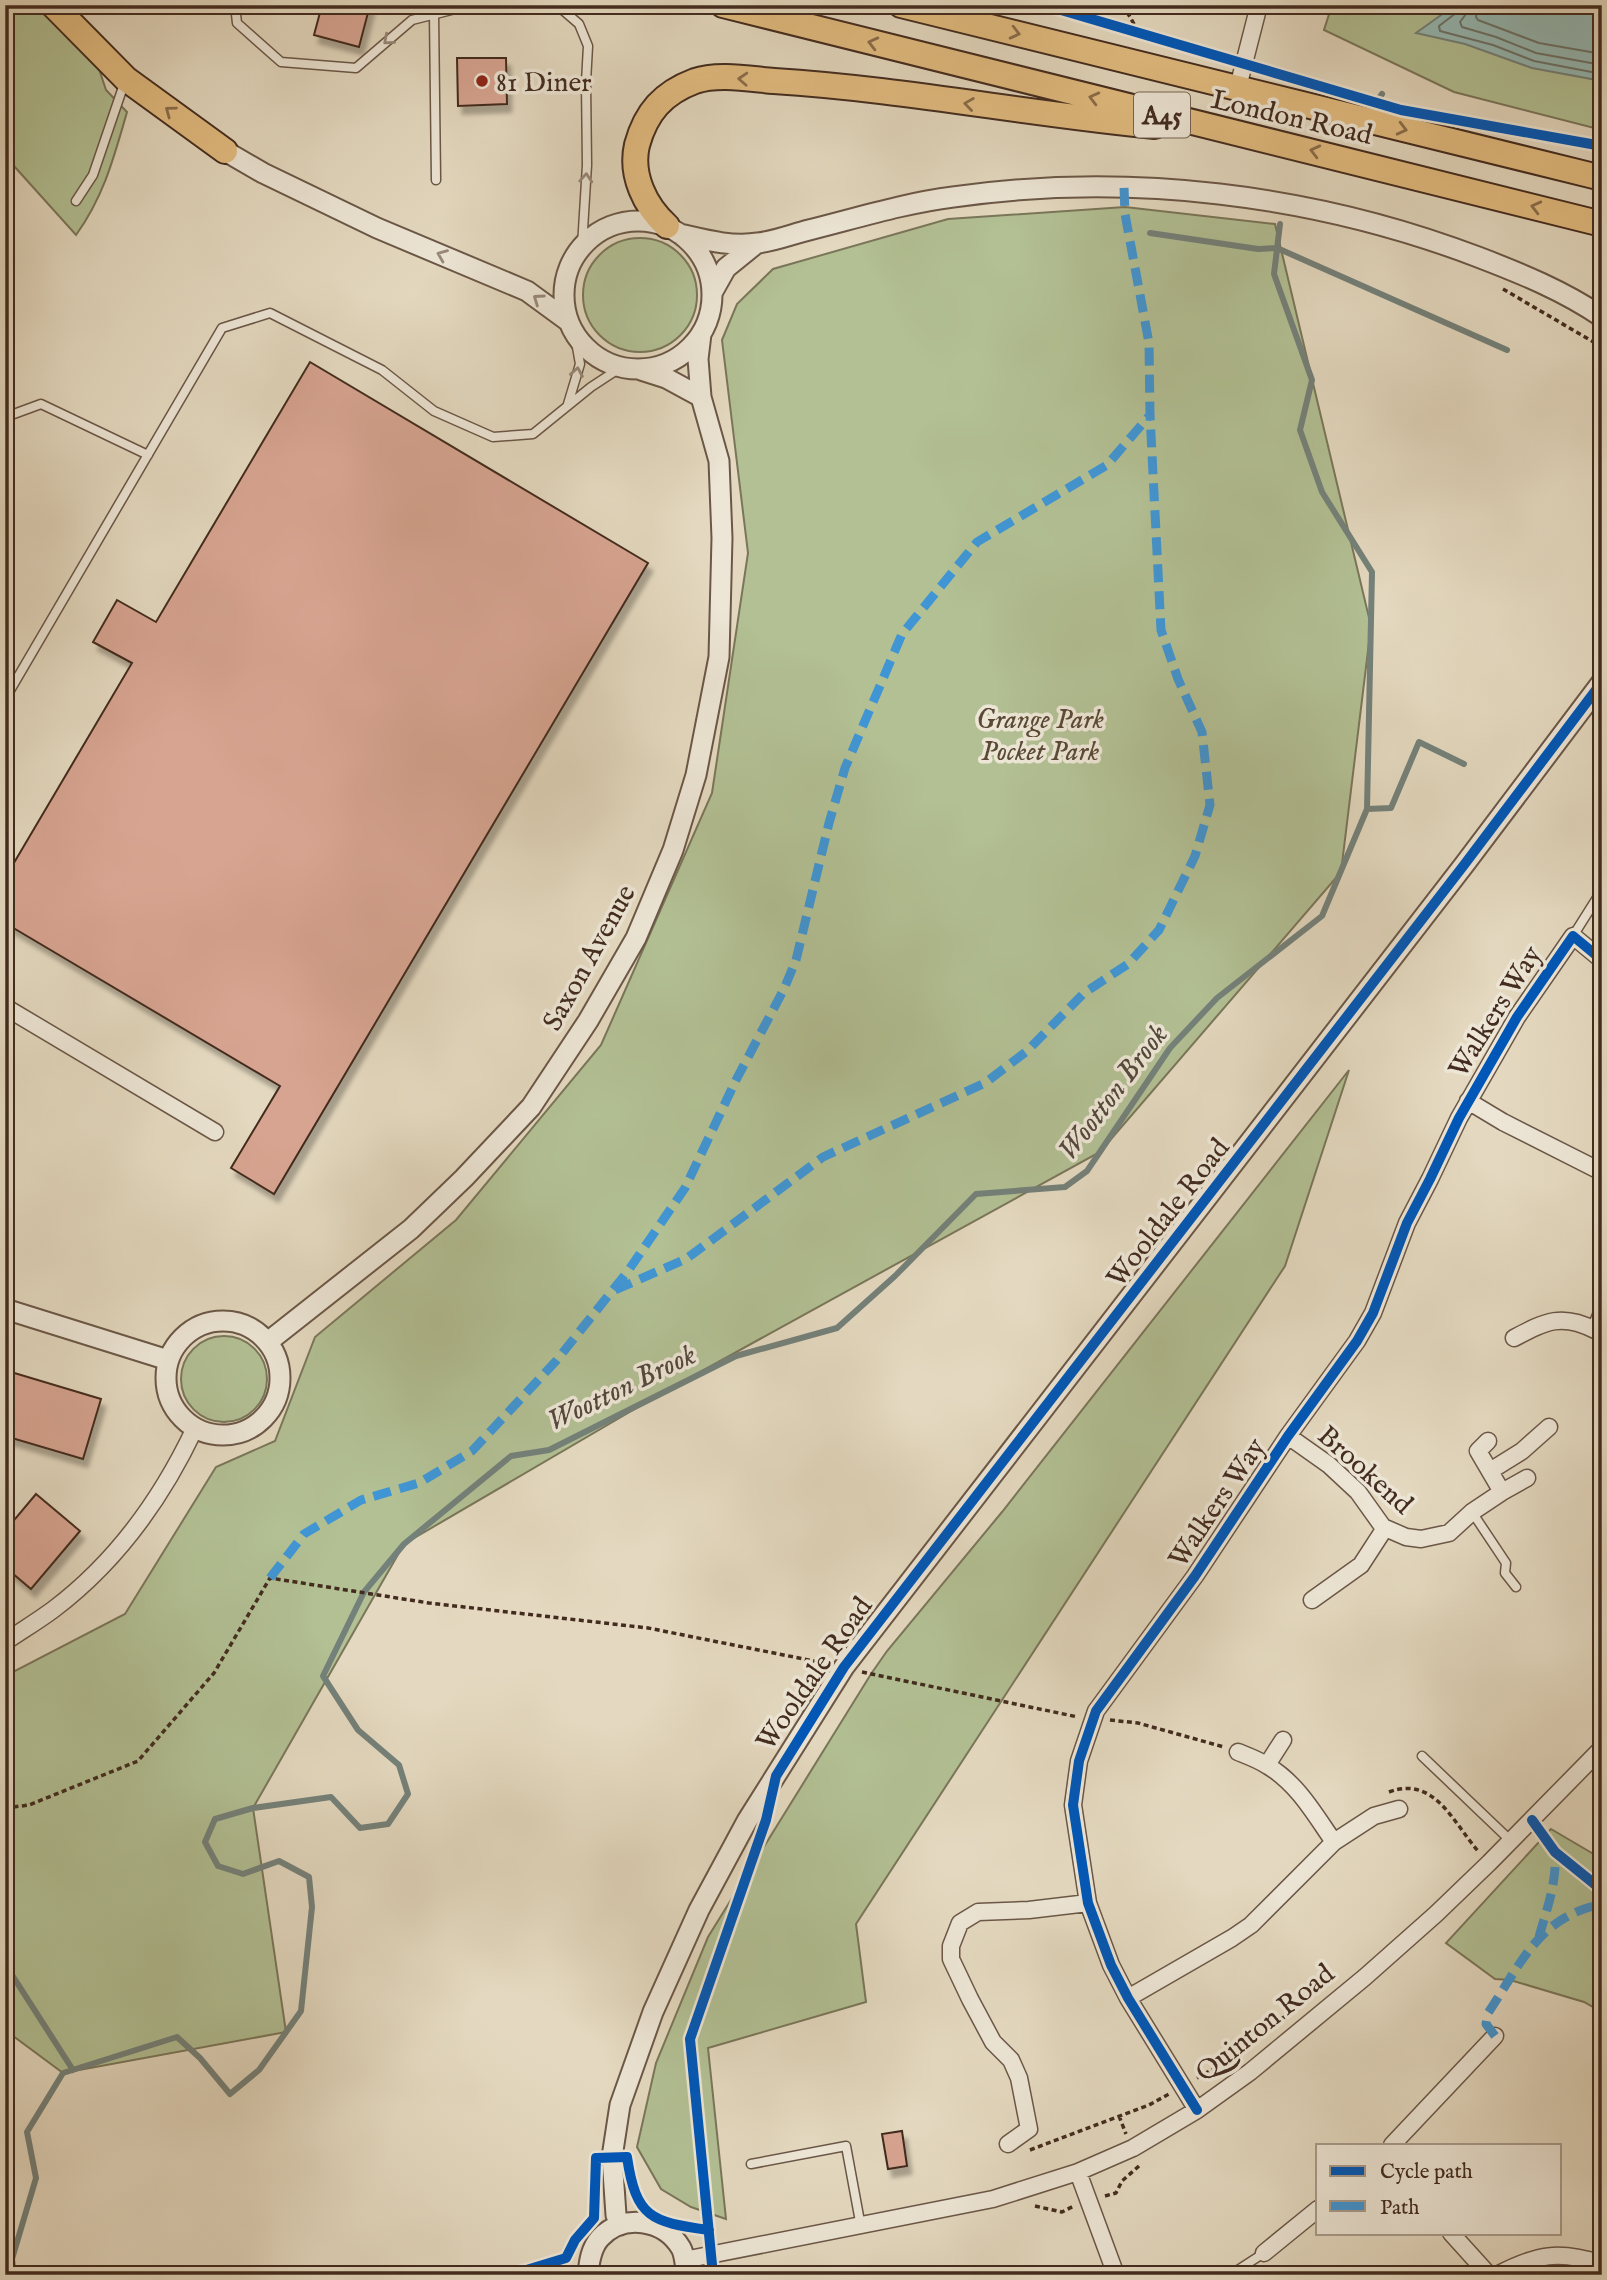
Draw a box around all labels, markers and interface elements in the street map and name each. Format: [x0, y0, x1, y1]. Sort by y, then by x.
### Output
one-way arrow [1009, 25, 1021, 39]
one-way arrow [383, 32, 396, 44]
one-way arrow [867, 37, 879, 51]
place label: 81 Diner [496, 66, 592, 101]
one-way arrow [738, 72, 749, 87]
marker: 81 Diner [474, 73, 490, 89]
street label: London Road [1207, 83, 1376, 154]
one-way arrow [1088, 92, 1100, 106]
road number: A45 [1134, 92, 1190, 138]
one-way arrow [964, 97, 975, 112]
one-way arrow [165, 107, 178, 119]
one-way arrow [1396, 121, 1408, 135]
one-way arrow [1309, 145, 1321, 160]
one-way arrow [579, 172, 594, 183]
one-way arrow [1530, 201, 1542, 215]
one-way arrow [436, 249, 448, 263]
one-way arrow [533, 294, 546, 307]
one-way arrow [569, 366, 584, 378]
park label: Grange Park Pocket Park [976, 703, 1104, 770]
street label: Saxon Avenue [536, 879, 645, 1037]
street label: Walkers Way [1442, 940, 1551, 1085]
water label: Wootton Brook [1050, 1017, 1177, 1169]
street label: Wooldale Road [1100, 1132, 1238, 1295]
water label: Wootton Brook [541, 1336, 703, 1441]
street label: Brookend [1309, 1419, 1419, 1523]
street label: Walkers Way [1162, 1432, 1274, 1575]
street label: Wooldale Road [749, 1591, 881, 1758]
street label: Quinton Road [1189, 1957, 1342, 2091]
legend [1316, 2144, 1562, 2234]
text: Cycle path [1380, 2159, 1473, 2186]
text: Path [1380, 2195, 1419, 2222]

